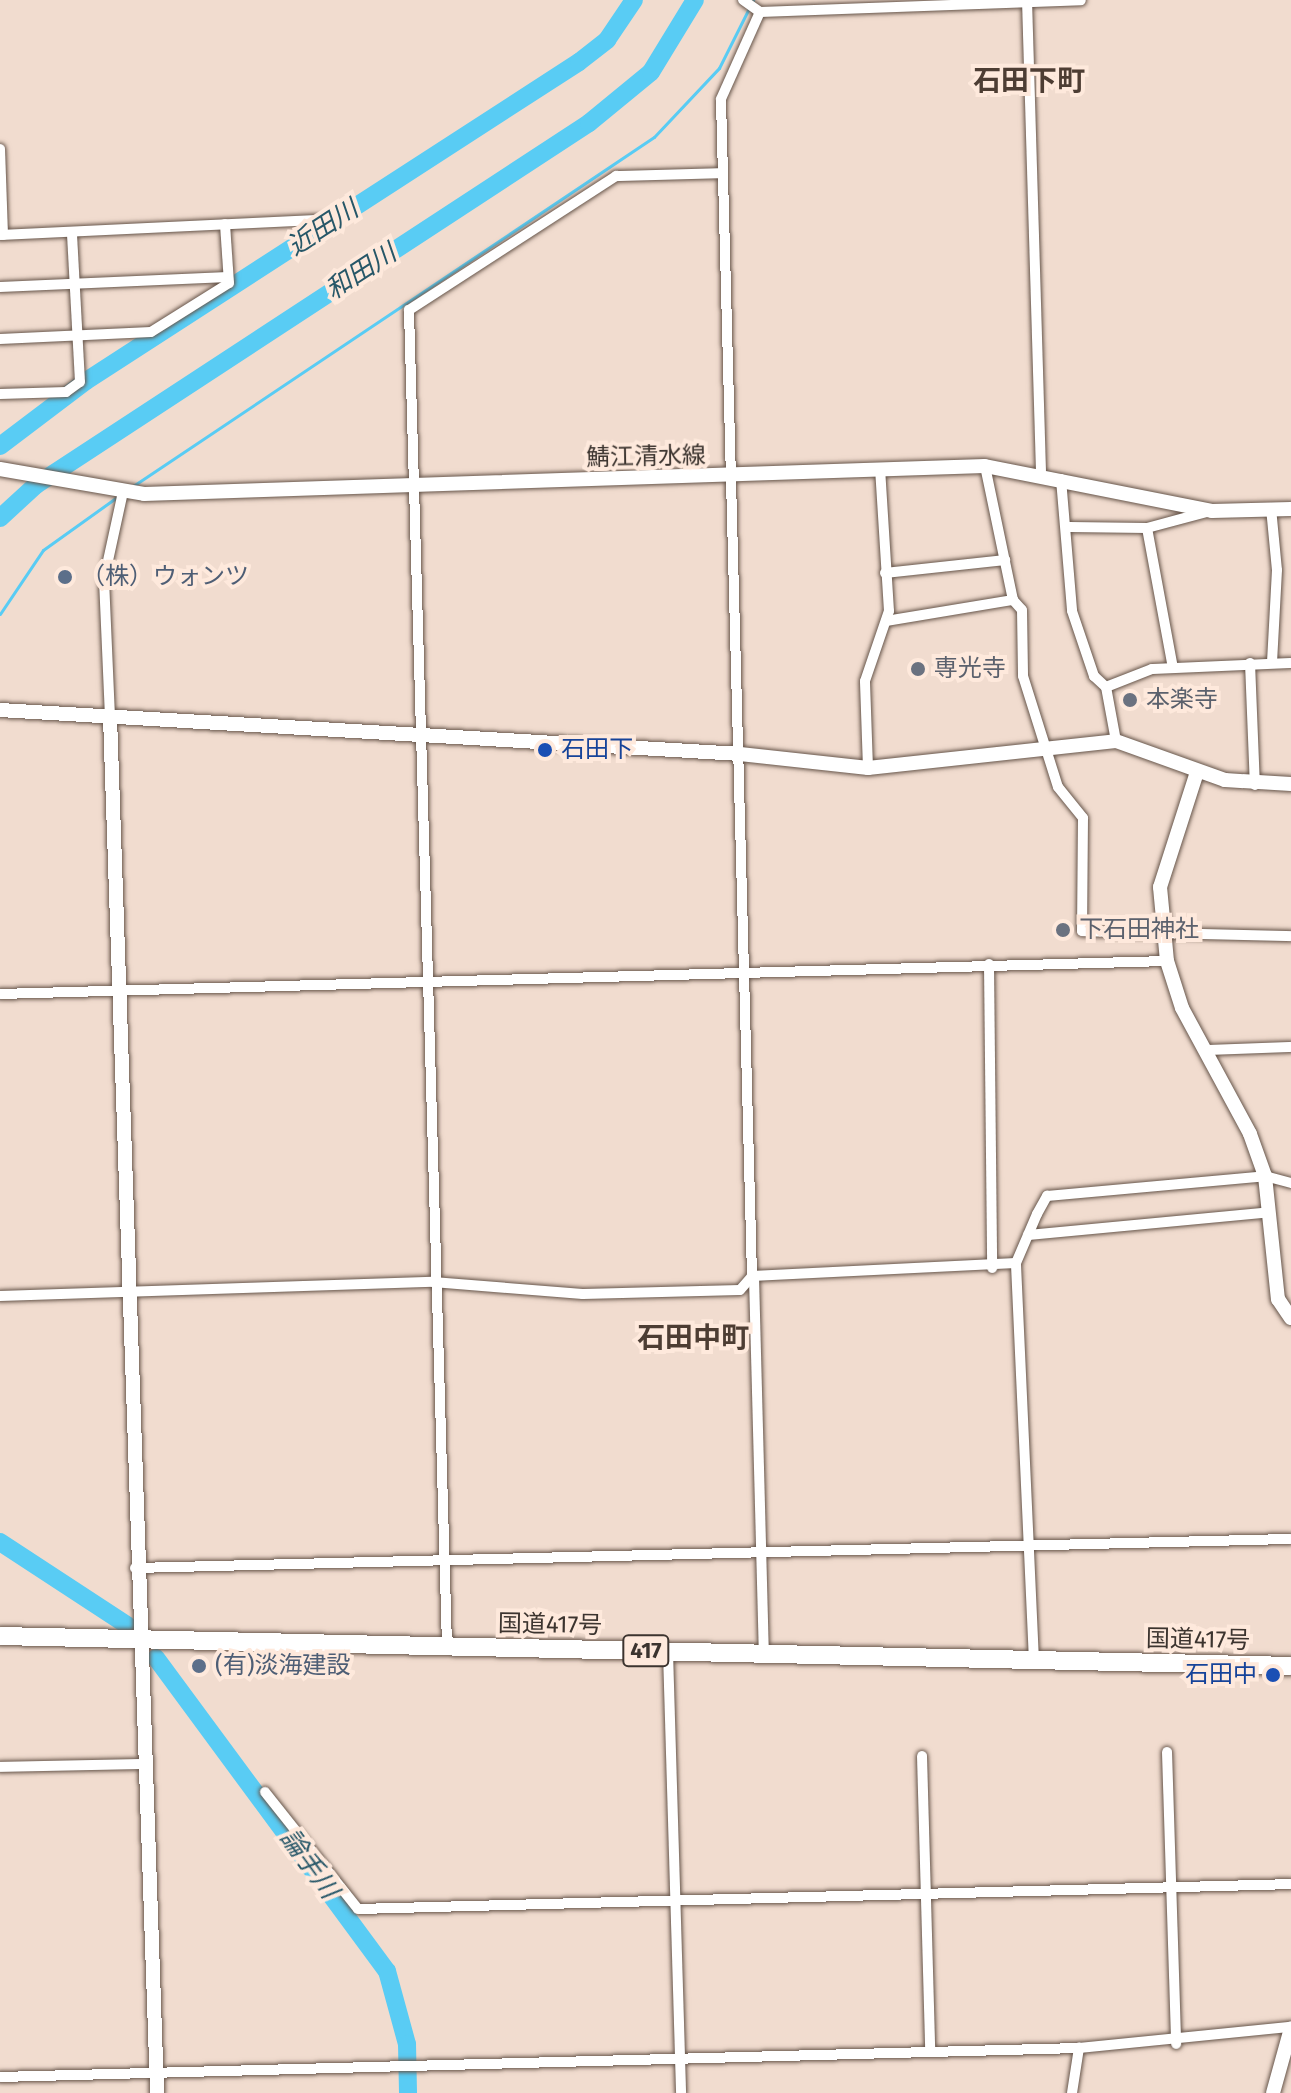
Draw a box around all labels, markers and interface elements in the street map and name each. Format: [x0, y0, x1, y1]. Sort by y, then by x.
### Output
district label: 石田下町 [973, 64, 1085, 98]
water label: 近田川 [282, 194, 364, 262]
water label: 和田川 [320, 238, 402, 306]
street label: 鯖江清水線 [586, 442, 706, 472]
place label: （株）ウォンツ [81, 563, 249, 591]
marker: （株）ウォンツ [56, 568, 74, 586]
place label: 専光寺 [934, 655, 1006, 683]
marker: 専光寺 [909, 660, 927, 678]
place label: 本楽寺 [1146, 686, 1218, 714]
marker: 本楽寺 [1121, 691, 1139, 709]
place label: 石田下 [561, 736, 633, 764]
marker: 石田下 [536, 741, 554, 759]
place label: 下石田神社 [1079, 916, 1199, 944]
marker: 下石田神社 [1054, 921, 1072, 939]
district label: 石田中町 [637, 1321, 749, 1355]
street label: 国道417号 [498, 1610, 602, 1640]
street label: 国道417号 [1146, 1625, 1250, 1655]
road number: 417 [622, 1633, 670, 1669]
place label: (有)淡海建設 [215, 1652, 351, 1680]
marker: (有)淡海建設 [190, 1657, 208, 1675]
place label: 石田中 [1185, 1661, 1257, 1689]
marker: 石田中 [1264, 1666, 1282, 1684]
water label: 論手川 [273, 1823, 345, 1905]

